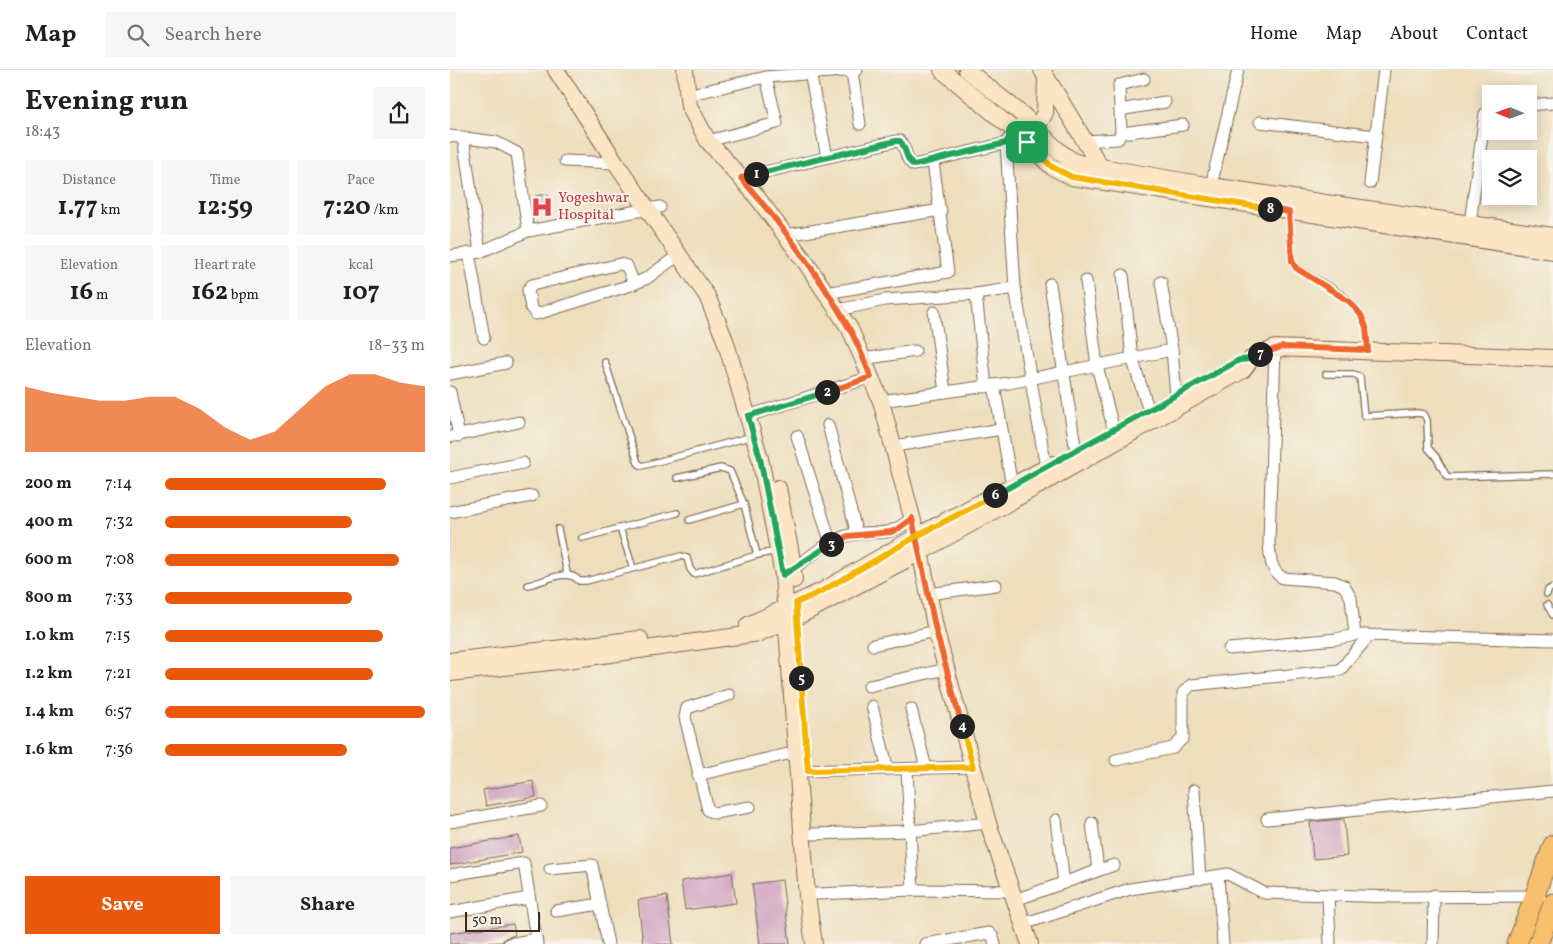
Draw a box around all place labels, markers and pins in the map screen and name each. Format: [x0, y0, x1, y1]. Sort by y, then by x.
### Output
pin [1006, 121, 1048, 163]
pin: 1 [744, 162, 768, 186]
place label: Yogeshwar Hospital [558, 188, 629, 226]
hospital icon: Yogeshwar Hospital [529, 194, 555, 220]
pin: 8 [1258, 196, 1282, 222]
pin: 7 [1248, 342, 1272, 366]
pin: 2 [814, 380, 840, 404]
pin: 6 [982, 482, 1008, 508]
pin: 3 [818, 532, 844, 556]
pin: 5 [788, 666, 814, 690]
pin: 4 [950, 714, 974, 738]

